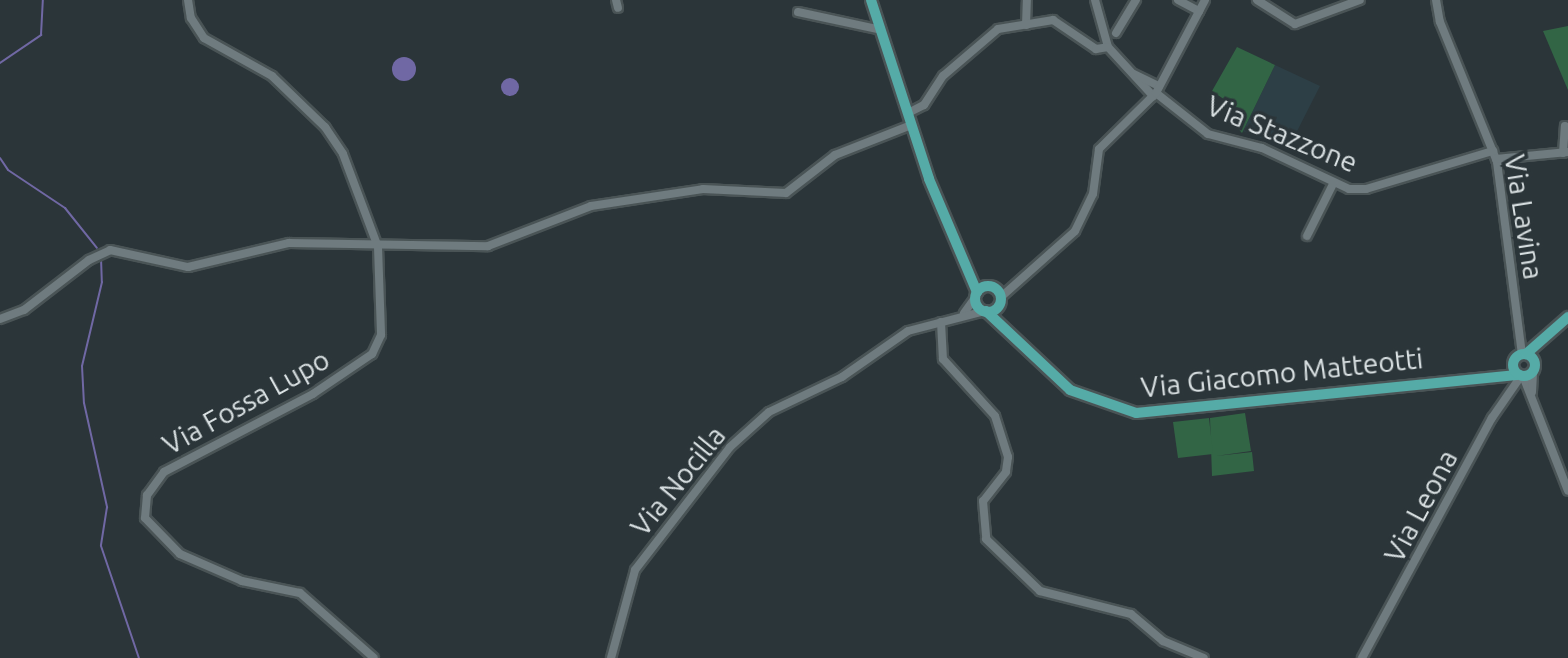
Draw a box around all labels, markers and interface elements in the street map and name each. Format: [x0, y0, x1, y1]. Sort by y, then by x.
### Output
street label: Via Stazzone [1202, 89, 1362, 179]
street label: Via Lavina [1498, 152, 1550, 282]
street label: Via Giacomo Matteotti [1139, 341, 1425, 405]
street label: Via Fossa Lupo [157, 342, 335, 462]
street label: Via Nocilla [624, 419, 732, 543]
street label: Via Leona [1377, 444, 1465, 568]

